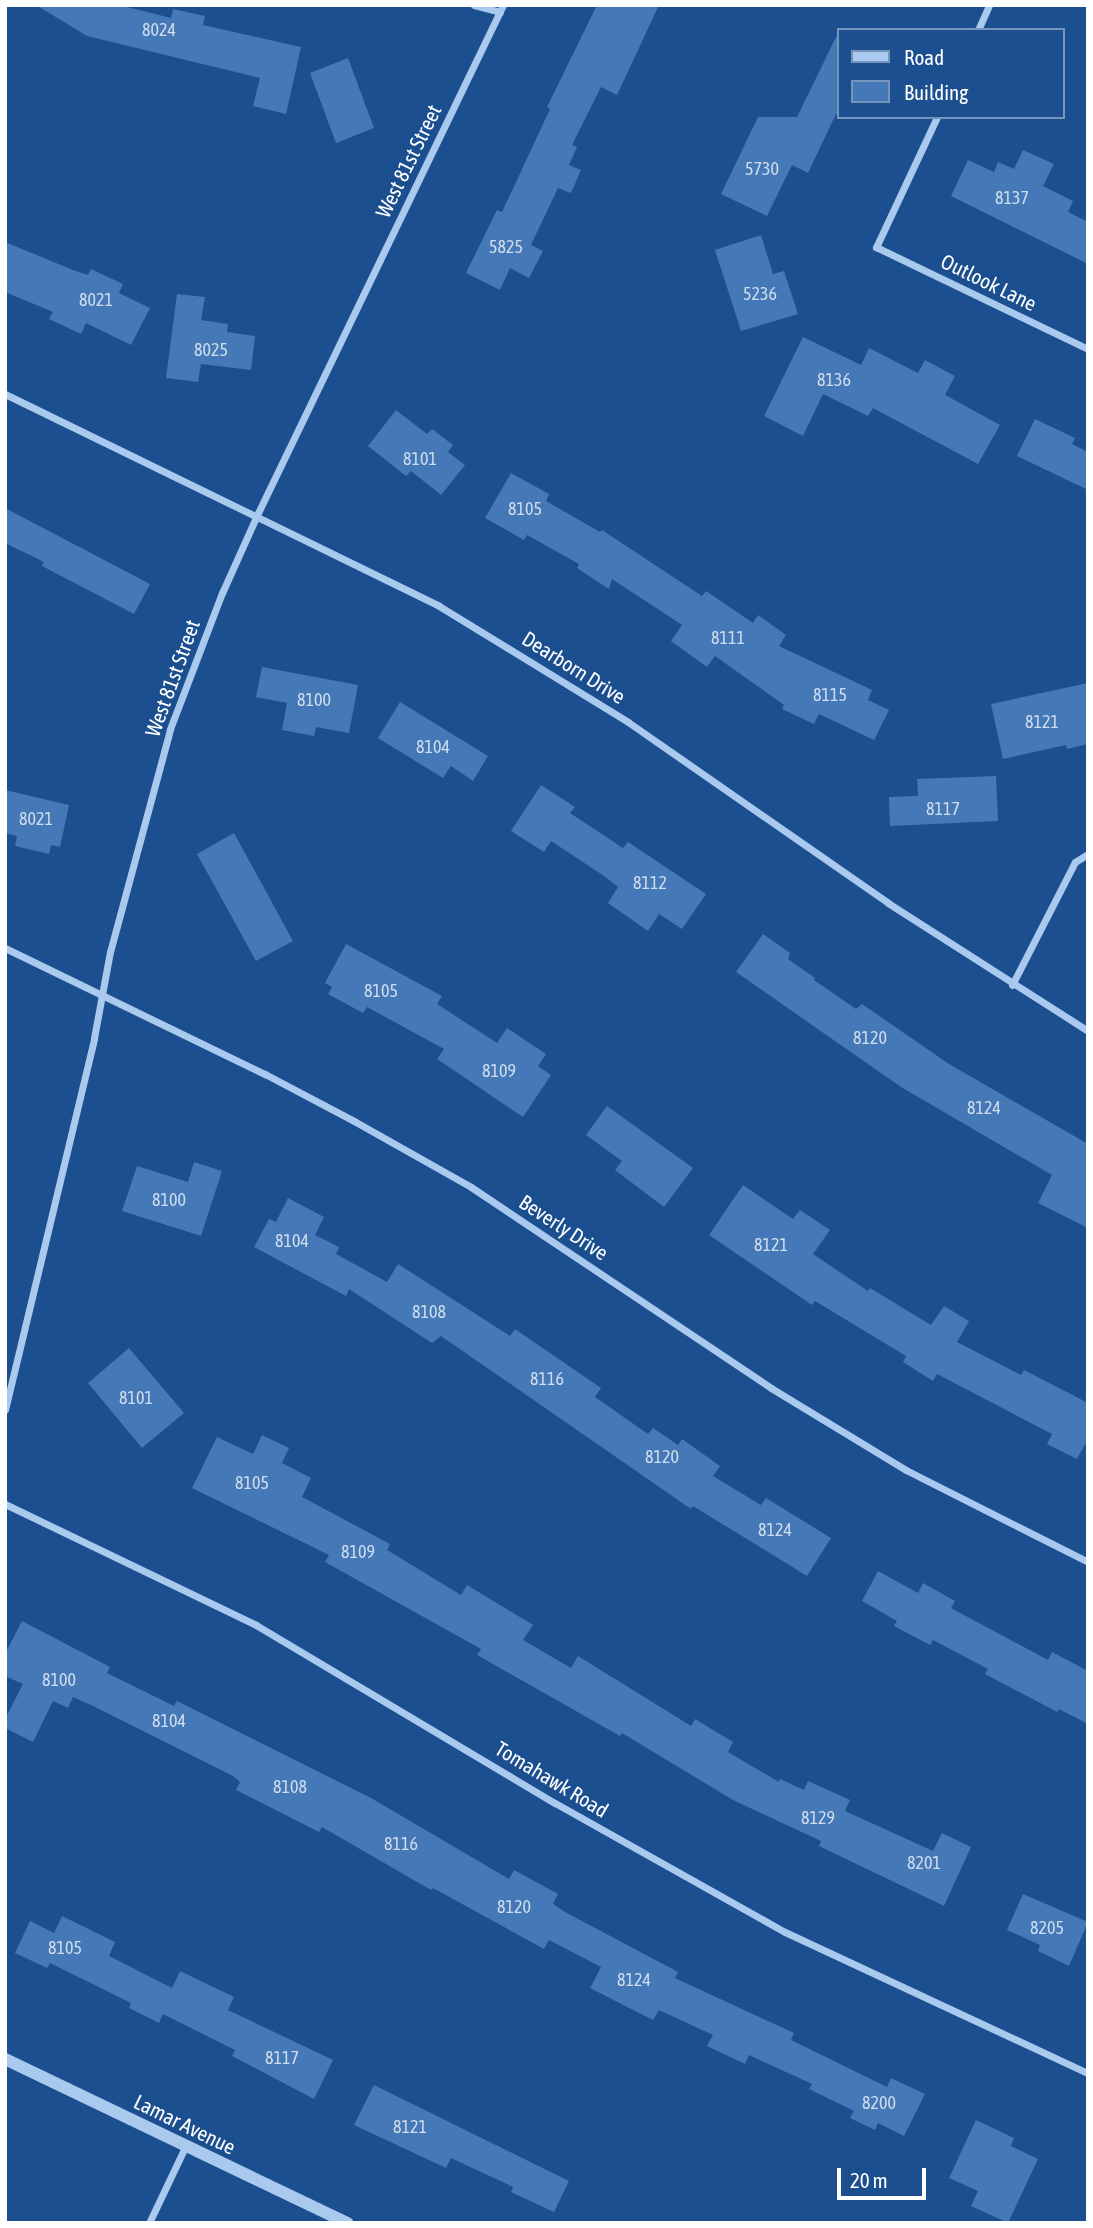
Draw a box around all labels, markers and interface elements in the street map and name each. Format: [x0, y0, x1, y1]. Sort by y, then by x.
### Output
house number: 8024 [142, 19, 176, 41]
legend [838, 28, 1065, 119]
text: Road [904, 45, 944, 69]
text: Building [904, 80, 968, 104]
street label: West 81st Street [370, 100, 446, 222]
house number: 5730 [745, 158, 779, 180]
house number: 8137 [995, 187, 1029, 209]
house number: 5825 [489, 236, 523, 258]
street label: Outlook Lane [937, 248, 1041, 316]
house number: 5236 [743, 283, 777, 305]
house number: 8021 [79, 289, 113, 311]
house number: 8025 [194, 339, 228, 361]
house number: 8136 [817, 369, 851, 391]
house number: 8101 [403, 448, 437, 470]
house number: 8105 [508, 498, 542, 520]
street label: West 81st Street [139, 616, 205, 740]
street label: Dearborn Drive [518, 625, 630, 709]
house number: 8111 [711, 627, 745, 649]
house number: 8115 [813, 684, 847, 706]
house number: 8100 [297, 689, 331, 711]
house number: 8121 [1025, 711, 1059, 733]
house number: 8104 [416, 736, 450, 758]
house number: 8117 [926, 798, 960, 820]
house number: 8021 [19, 808, 53, 830]
house number: 8112 [633, 872, 667, 894]
house number: 8105 [364, 980, 398, 1002]
house number: 8120 [853, 1027, 887, 1049]
house number: 8109 [482, 1060, 516, 1082]
house number: 8124 [967, 1097, 1001, 1119]
house number: 8100 [152, 1189, 186, 1211]
street label: Beverly Drive [515, 1189, 613, 1265]
house number: 8104 [275, 1230, 309, 1252]
house number: 8121 [754, 1234, 788, 1256]
house number: 8108 [412, 1301, 446, 1323]
house number: 8116 [530, 1368, 564, 1390]
house number: 8101 [119, 1387, 153, 1409]
house number: 8120 [645, 1446, 679, 1468]
house number: 8105 [235, 1472, 269, 1494]
house number: 8124 [758, 1519, 792, 1541]
house number: 8109 [341, 1541, 375, 1563]
house number: 8100 [42, 1669, 76, 1691]
house number: 8104 [152, 1710, 186, 1732]
street label: Tomahawk Road [491, 1735, 613, 1823]
house number: 8108 [273, 1776, 307, 1798]
house number: 8129 [801, 1807, 835, 1829]
house number: 8116 [384, 1833, 418, 1855]
house number: 8201 [907, 1852, 941, 1874]
house number: 8120 [497, 1896, 531, 1918]
house number: 8205 [1030, 1917, 1064, 1939]
house number: 8105 [48, 1937, 82, 1959]
house number: 8124 [617, 1969, 651, 1991]
house number: 8117 [265, 2047, 299, 2069]
street label: Lamar Avenue [130, 2089, 240, 2159]
house number: 8200 [862, 2092, 896, 2114]
house number: 8121 [393, 2116, 427, 2138]
scale bar [841, 2154, 930, 2198]
text: 20 m [850, 2168, 888, 2192]

